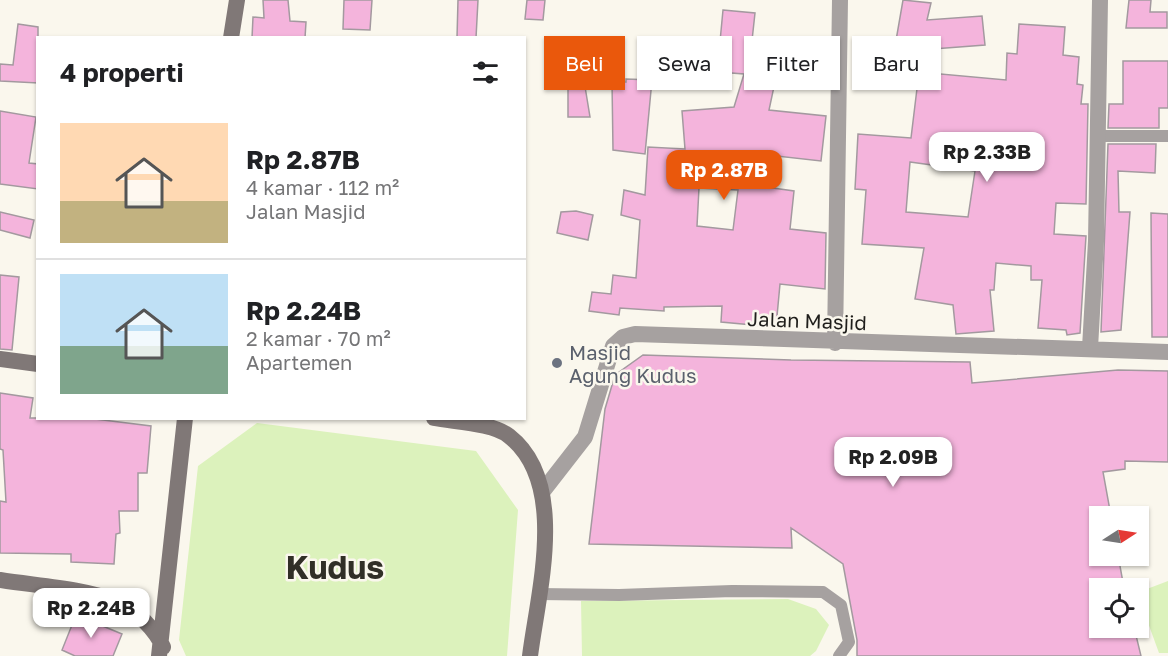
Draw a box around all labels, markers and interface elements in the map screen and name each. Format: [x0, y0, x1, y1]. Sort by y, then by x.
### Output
chip: Beli [544, 36, 625, 90]
chip: Sewa [637, 36, 732, 90]
chip: Filter [744, 36, 840, 90]
chip: Baru [852, 36, 941, 90]
icon: filters [469, 56, 502, 89]
text: 4 properti [60, 57, 184, 88]
pin: Rp 2.33B [925, 132, 1049, 183]
text: Rp 2.33B [943, 139, 1031, 163]
text: Rp 2.87B [246, 144, 360, 175]
icon: home [108, 147, 180, 219]
pin: Rp 2.87B [662, 150, 786, 201]
text: Rp 2.87B [680, 157, 768, 181]
text: 4 kamar · 112 m² [246, 175, 399, 199]
text: Jalan Masjid [246, 199, 366, 223]
text: Rp 2.24B [246, 295, 361, 326]
icon: home [108, 298, 180, 370]
street label: Jalan Masjid [747, 306, 867, 334]
text: 2 kamar · 70 m² [246, 326, 391, 350]
place label: Masjid Agung Kudus [569, 340, 697, 387]
text: Apartemen [246, 350, 352, 374]
marker: Masjid Agung Kudus [550, 356, 564, 370]
pin: Rp 2.09B [831, 437, 955, 488]
text: Rp 2.09B [848, 444, 938, 468]
north arrow [1089, 506, 1149, 566]
map controls [1089, 506, 1149, 638]
district label: Kudus [286, 548, 384, 586]
button: locate [1089, 578, 1149, 638]
pin: Rp 2.24B [29, 588, 153, 639]
text: Rp 2.24B [47, 595, 135, 619]

